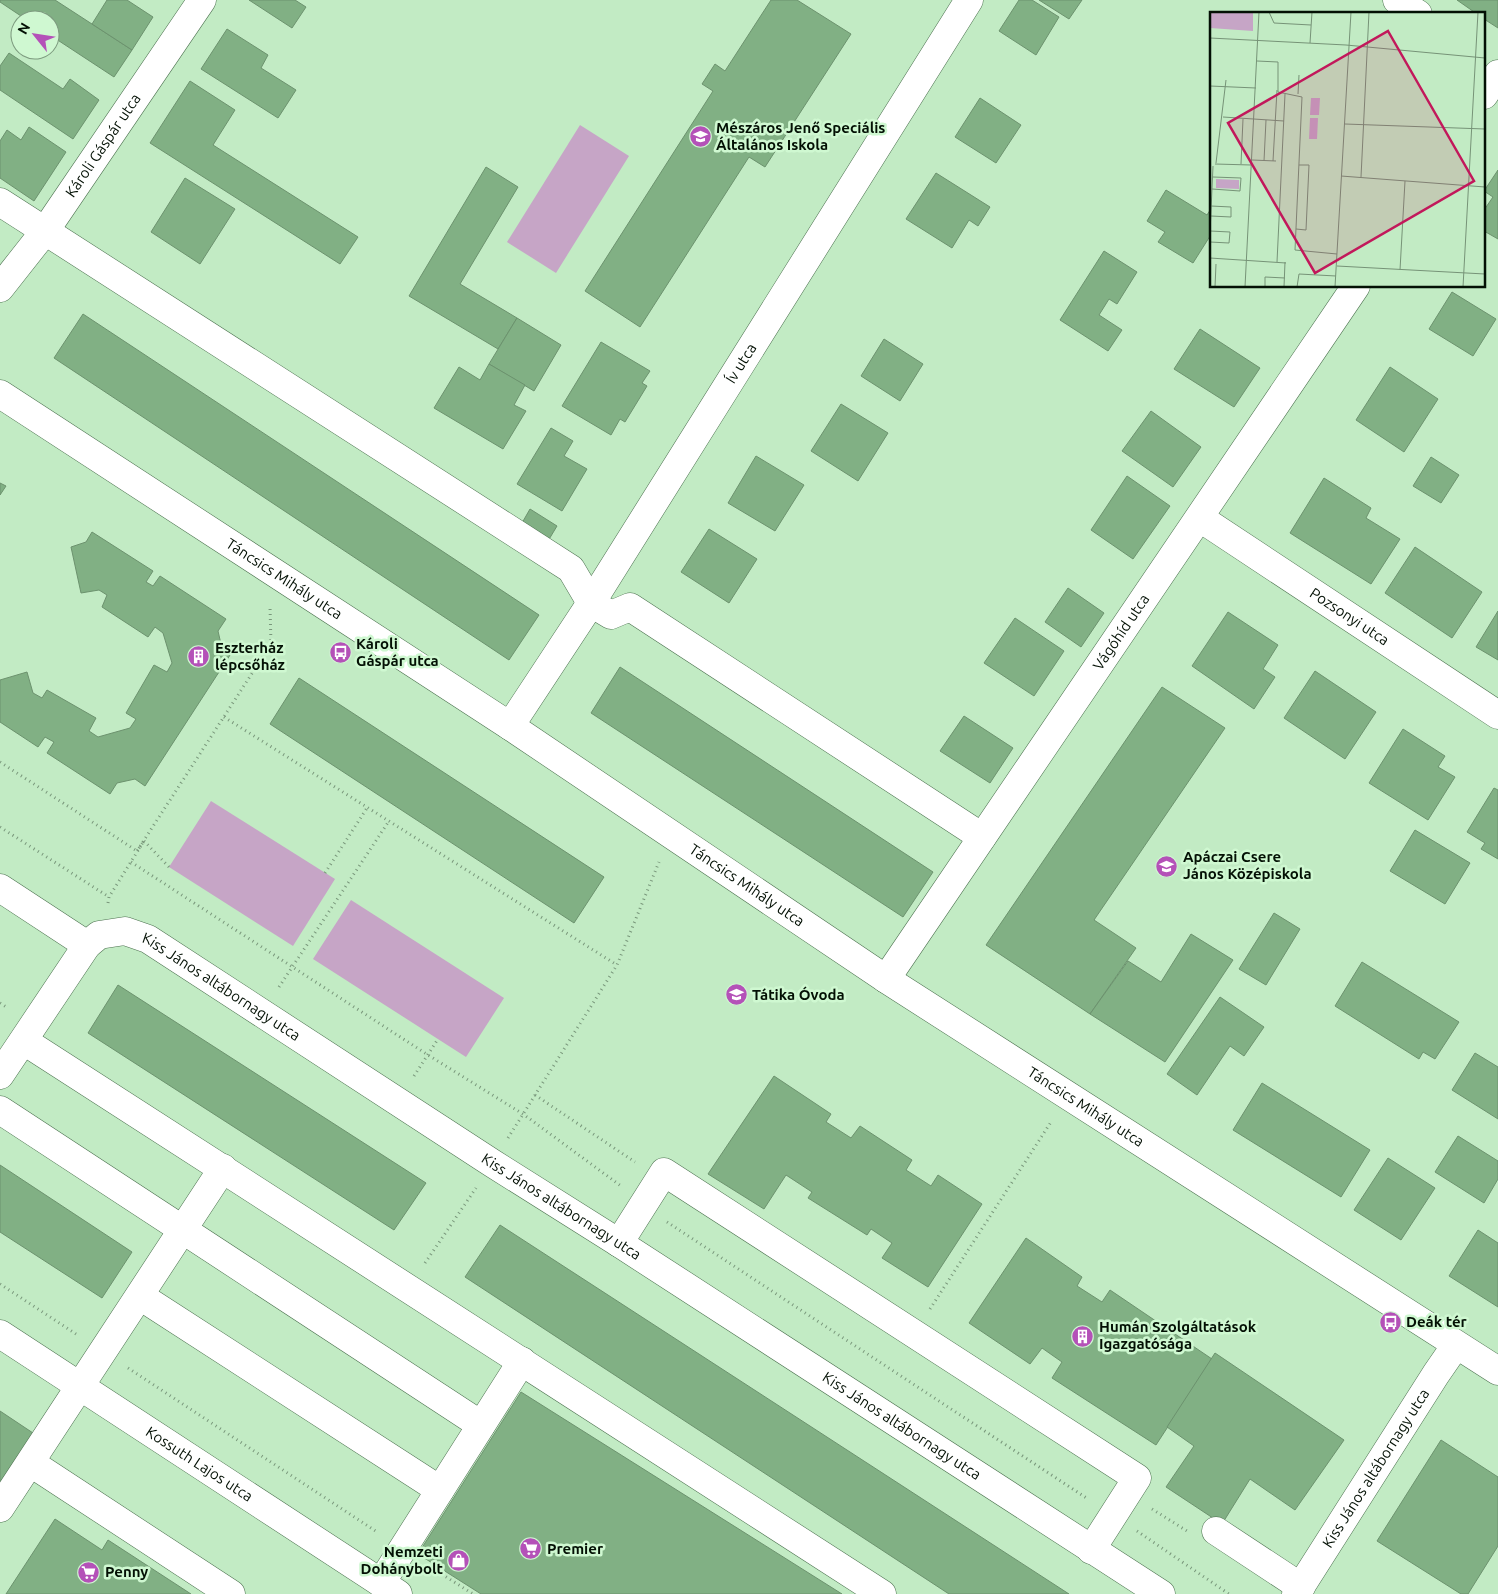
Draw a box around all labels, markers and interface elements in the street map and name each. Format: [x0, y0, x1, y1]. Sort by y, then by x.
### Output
north arrow [10, 10, 60, 60]
inset map [1210, 12, 1486, 288]
text: N [14, 20, 33, 37]
street label: Károli Gáspár utca [62, 90, 144, 200]
place label: Mészáros Jenő Speciális Általános Iskola [716, 119, 885, 153]
school or university icon: Mészáros Jenő Speciális Általános Iskola [688, 125, 712, 149]
street label: Ív utca [722, 340, 760, 386]
street label: Táncsics Mihály utca [223, 535, 346, 622]
street label: Pozsonyi utca [1307, 584, 1392, 649]
street label: Vágóhíd utca [1089, 591, 1152, 673]
place label: Károli Gáspár utca [356, 635, 439, 669]
place label: Eszterház lépcsőház [215, 639, 285, 673]
bus stop icon: Károli Gáspár utca [328, 641, 352, 665]
building icon: Eszterház lépcsőház [187, 645, 211, 669]
street label: Táncsics Mihály utca [686, 840, 808, 930]
place label: Apáczai Csere János Középiskola [1183, 848, 1312, 882]
school or university icon: Apáczai Csere János Középiskola [1155, 854, 1179, 878]
street label: Kiss János altábornagy utca [140, 929, 304, 1044]
school or university icon: Tátika Óvoda [724, 983, 748, 1007]
place label: Tátika Óvoda [752, 986, 845, 1003]
street label: Táncsics Mihály utca [1025, 1063, 1147, 1150]
street label: Kiss János altábornagy utca [479, 1150, 644, 1263]
bus stop icon: Deák tér [1378, 1310, 1402, 1334]
place label: Deák tér [1406, 1313, 1468, 1330]
place label: Humán Szolgáltatások Igazgatósága [1099, 1318, 1257, 1352]
building icon: Humán Szolgáltatások Igazgatósága [1071, 1324, 1095, 1348]
street label: Kiss János altábornagy utca [820, 1368, 984, 1483]
street label: Kiss János altábornagy utca [1319, 1385, 1432, 1551]
street label: Kossuth Lajos utca [143, 1423, 256, 1505]
supermarket icon: Premier [519, 1537, 543, 1561]
place label: Premier [547, 1540, 604, 1557]
place label: Nemzeti Dohánybolt [361, 1543, 444, 1577]
shop icon: Nemzeti Dohánybolt [447, 1549, 471, 1573]
supermarket icon: Penny [77, 1560, 101, 1584]
place label: Penny [105, 1563, 148, 1580]

